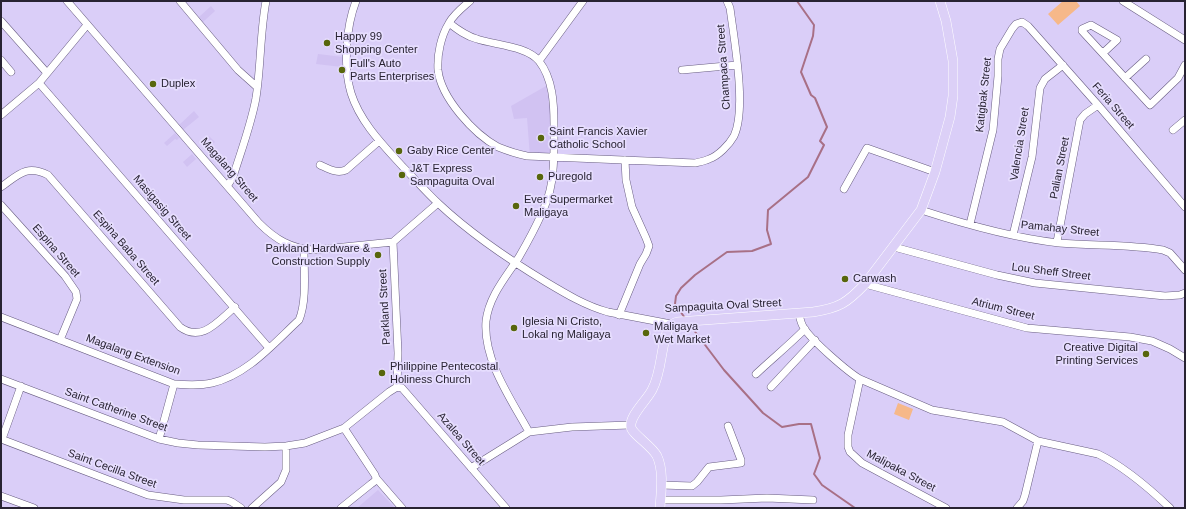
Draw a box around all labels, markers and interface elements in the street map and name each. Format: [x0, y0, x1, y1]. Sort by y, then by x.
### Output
street label: Champaca Street [714, 24, 734, 110]
place label: Happy 99 Shopping Center [335, 30, 418, 56]
marker: Happy 99 Shopping Center [322, 38, 332, 48]
place label: Full's Auto Parts Enterprises [350, 57, 434, 83]
street label: Katigbak Street [974, 57, 994, 133]
marker: Full's Auto Parts Enterprises [337, 65, 347, 75]
place label: Duplex [161, 77, 195, 91]
marker: Duplex [148, 79, 158, 89]
street label: Feria Street [1089, 80, 1137, 132]
street label: Valencia Street [1008, 107, 1032, 181]
place label: Saint Francis Xavier Catholic School [549, 125, 647, 151]
marker: Saint Francis Xavier Catholic School [536, 133, 546, 143]
street label: Magalang Street [198, 135, 260, 205]
street label: Palian Street [1048, 136, 1072, 200]
place label: Gaby Rice Center [407, 144, 494, 158]
marker: Gaby Rice Center [394, 146, 404, 156]
place label: J&T Express Sampaguita Oval [410, 162, 494, 188]
marker: J&T Express Sampaguita Oval [397, 170, 407, 180]
place label: Puregold [548, 170, 592, 184]
marker: Puregold [535, 172, 545, 182]
street label: Masigasig Street [130, 173, 194, 243]
place label: Ever Supermarket Maligaya [524, 193, 613, 219]
marker: Ever Supermarket Maligaya [511, 201, 521, 211]
street label: Espina Baba Street [90, 208, 162, 288]
street label: Pamahay Street [1020, 218, 1100, 240]
street label: Espina Street [29, 222, 83, 280]
place label: Parkland Hardware & Construction Supply [265, 242, 370, 268]
marker: Parkland Hardware & Construction Supply [373, 250, 383, 260]
street label: Lou Sheff Street [1011, 261, 1091, 283]
street label: Parkland Street [376, 269, 394, 345]
place label: Carwash [853, 272, 896, 286]
marker: Carwash [840, 274, 850, 284]
street label: Atrium Street [970, 295, 1036, 323]
street label: Sampaguita Oval Street [664, 296, 782, 316]
place label: Iglesia Ni Cristo, Lokal ng Maligaya [522, 315, 611, 341]
place label: Maligaya Wet Market [654, 320, 710, 346]
marker: Iglesia Ni Cristo, Lokal ng Maligaya [509, 323, 519, 333]
marker: Maligaya Wet Market [641, 328, 651, 338]
street label: Magalang Extension [84, 332, 182, 378]
place label: Creative Digital Printing Services [1055, 341, 1138, 367]
marker: Creative Digital Printing Services [1141, 349, 1151, 359]
place label: Philippine Pentecostal Holiness Church [390, 360, 498, 386]
marker: Philippine Pentecostal Holiness Church [377, 368, 387, 378]
street label: Saint Catherine Street [63, 385, 169, 435]
street label: Azalea Street [434, 410, 488, 468]
street label: Saint Cecilla Street [66, 447, 158, 491]
street label: Malipaka Street [864, 447, 938, 495]

